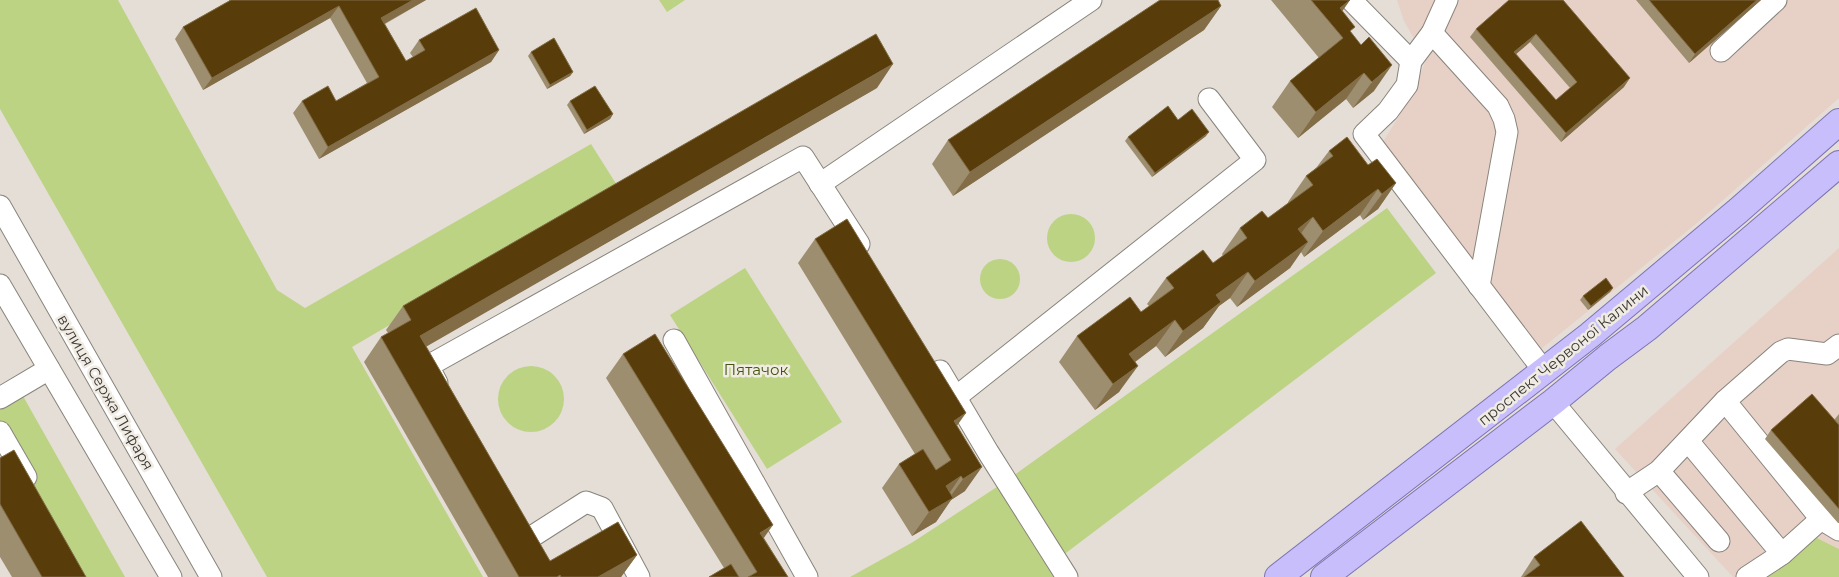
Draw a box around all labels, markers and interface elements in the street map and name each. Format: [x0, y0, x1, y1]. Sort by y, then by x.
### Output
street label: проспект Червоної Калини [1474, 281, 1652, 429]
street label: вулиця Сержа Лифаря [54, 311, 158, 473]
park label: Пятачок [724, 360, 789, 379]

